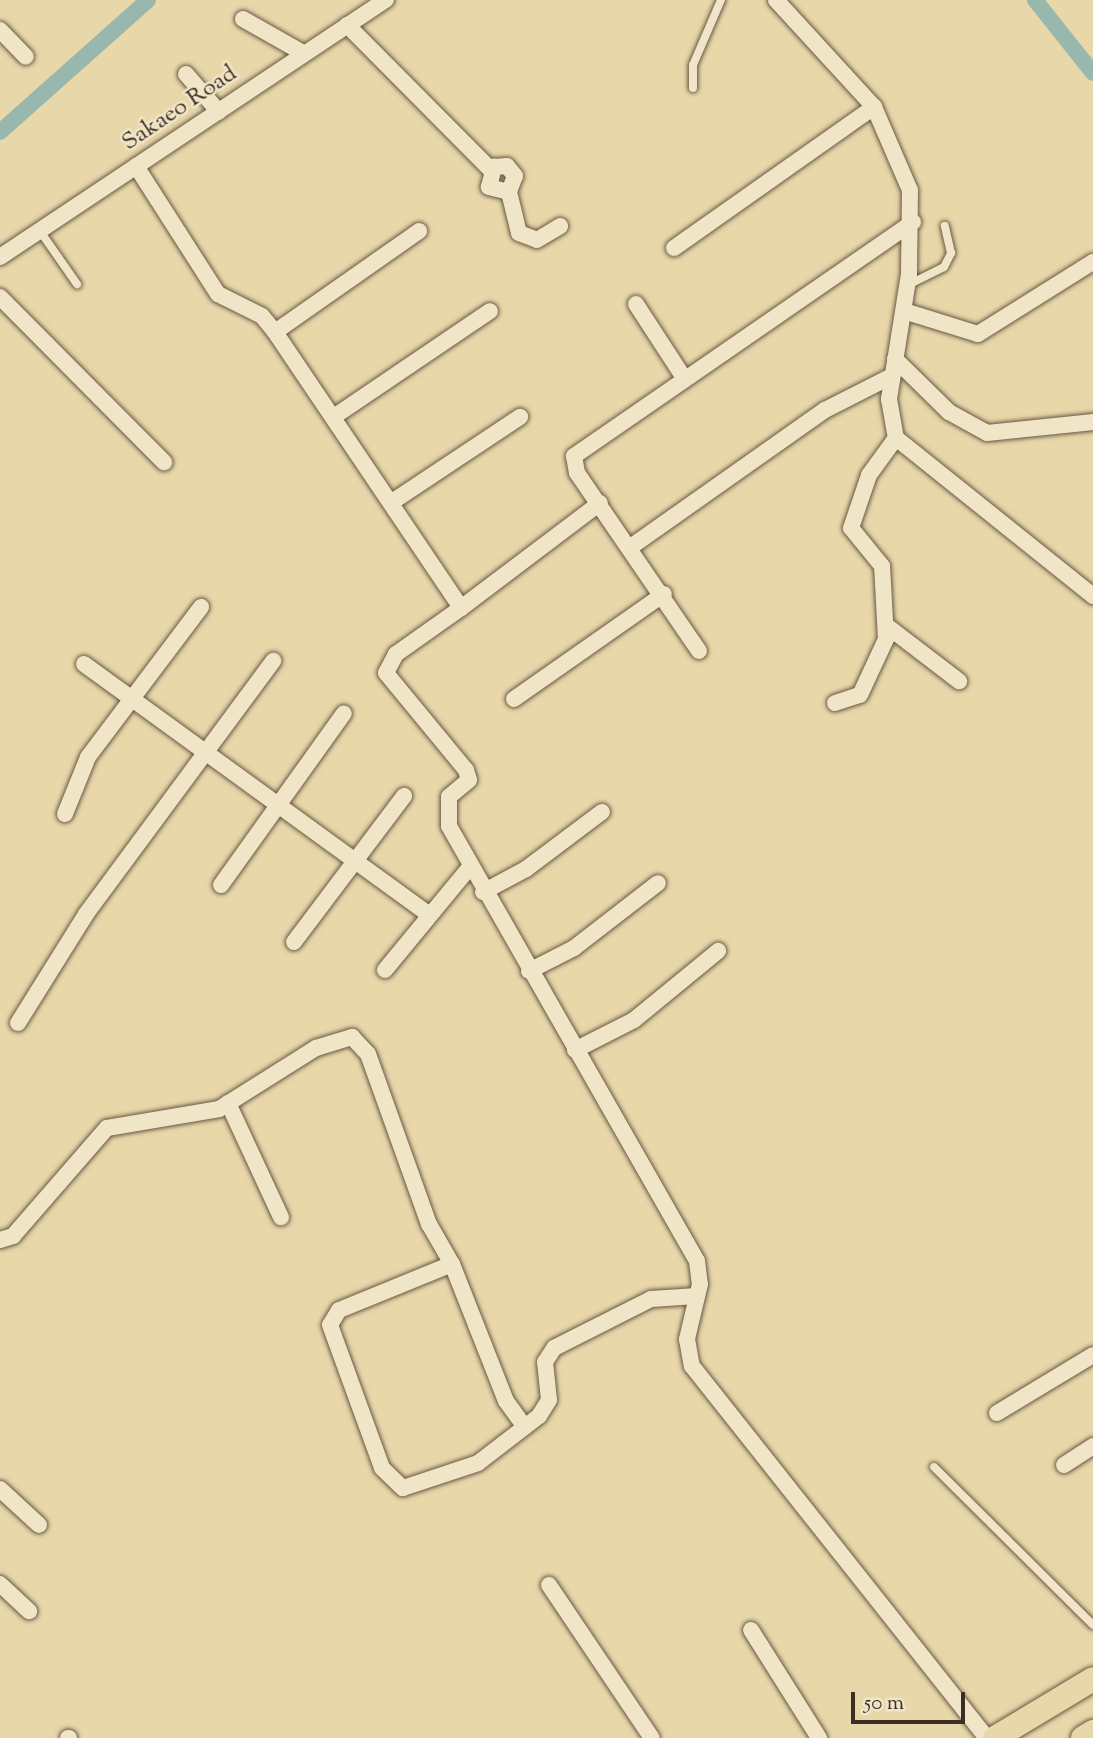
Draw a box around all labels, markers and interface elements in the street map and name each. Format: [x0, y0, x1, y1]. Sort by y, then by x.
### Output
street label: Sakaeo Road [117, 60, 243, 158]
scale bar [855, 1678, 969, 1722]
text: 50 m [864, 1689, 904, 1719]

